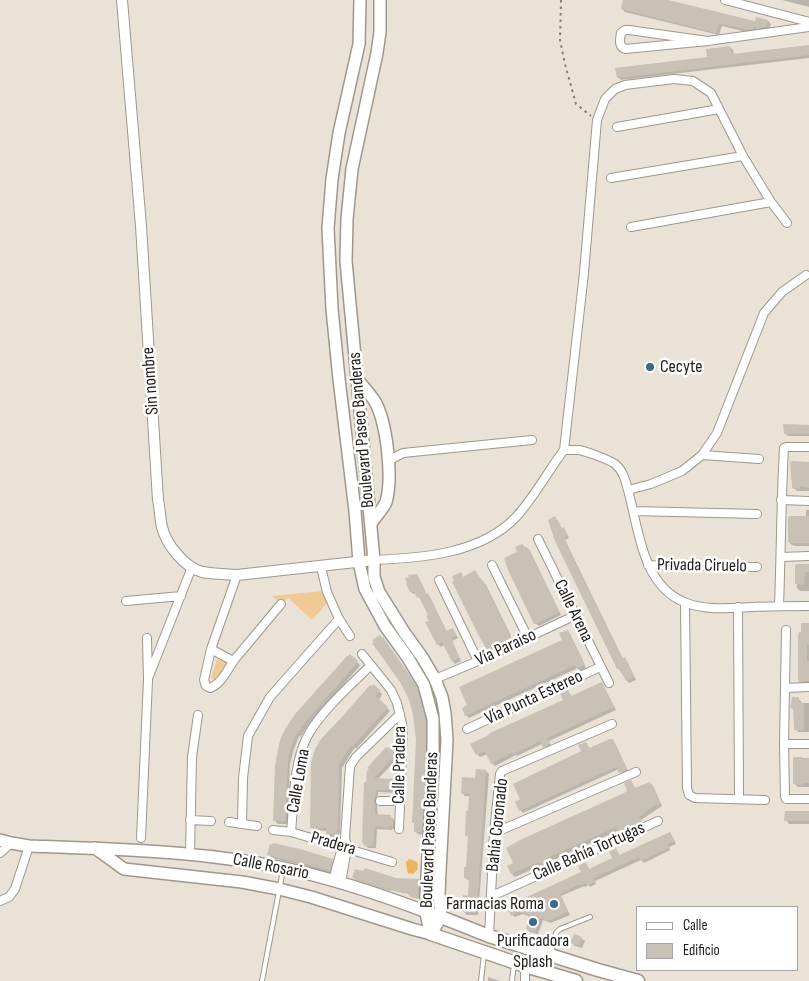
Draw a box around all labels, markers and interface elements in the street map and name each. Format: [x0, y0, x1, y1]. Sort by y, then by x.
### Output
street label: Sin nombre [138, 346, 164, 416]
street label: Boulevard Paseo Banderas [344, 351, 380, 509]
place label: Cecyte [660, 356, 703, 378]
marker: Cecyte [644, 361, 656, 373]
street label: Privada Ciruelo [657, 554, 747, 578]
street label: Calle Arena [549, 576, 597, 646]
street label: Vía Paraiso [472, 625, 540, 671]
street label: Vía Punta Estereo [482, 666, 586, 730]
street label: Calle Pradera [389, 726, 411, 804]
street label: Calle Loma [283, 747, 315, 815]
street label: Boulevard Paseo Banderas [416, 751, 444, 909]
street label: Bahía Coronado [482, 777, 514, 873]
street label: Calle Bahía Tortugas [530, 818, 648, 886]
street label: Pradera [308, 827, 358, 861]
street label: Calle Rosario [231, 849, 311, 885]
place label: Farmacias Roma [446, 893, 544, 915]
marker: Farmacias Roma [548, 898, 560, 910]
legend [636, 906, 799, 971]
marker: Purificadora Splash [527, 916, 539, 928]
text: Calle [683, 916, 707, 935]
place label: Purificadora Splash [497, 930, 569, 972]
text: Edificio [683, 941, 720, 960]

